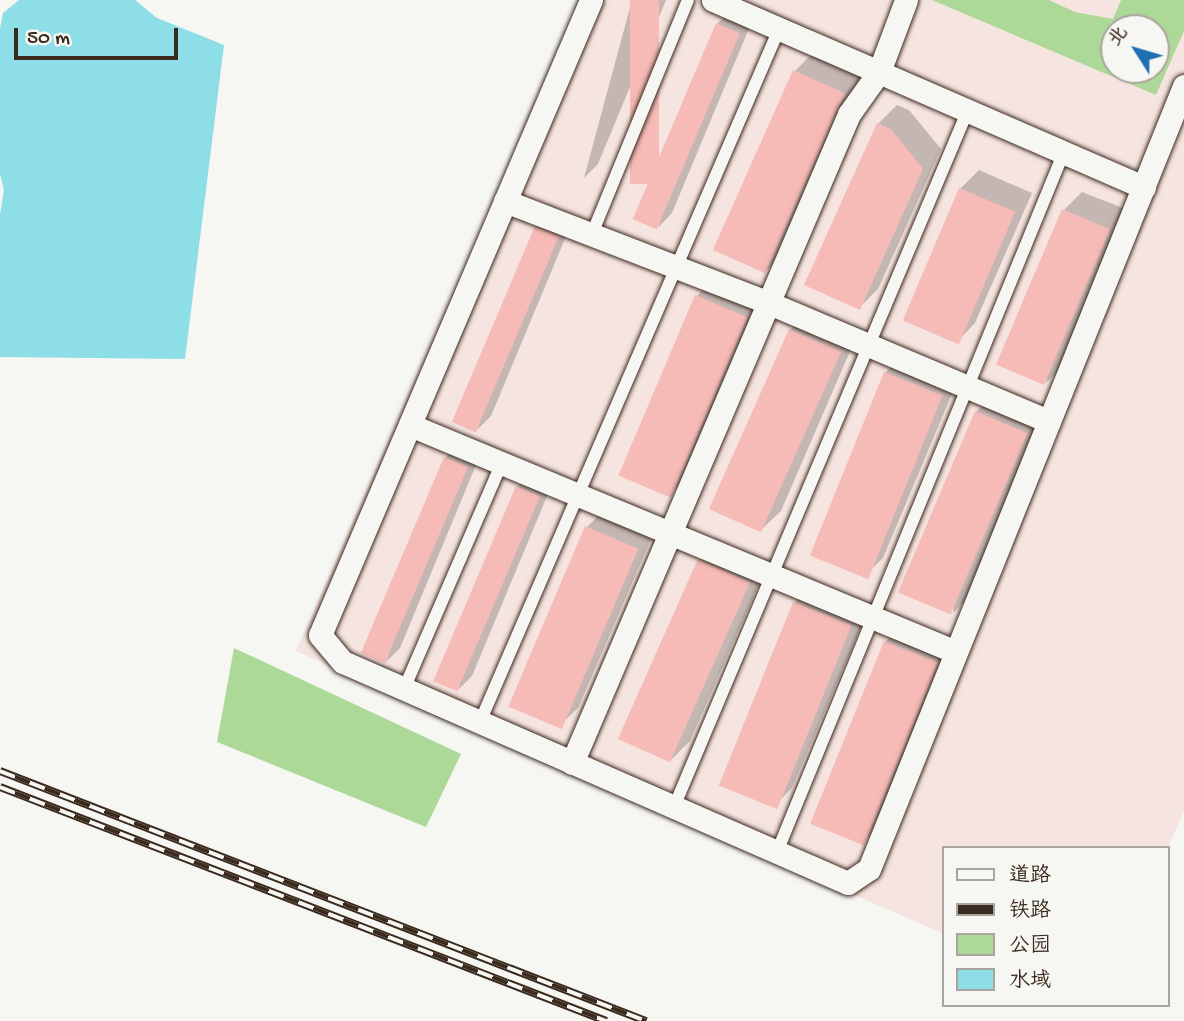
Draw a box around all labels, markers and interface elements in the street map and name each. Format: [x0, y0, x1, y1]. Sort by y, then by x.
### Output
scale bar [18, 14, 182, 58]
north arrow [1100, 14, 1170, 84]
text: 北 [1105, 23, 1134, 52]
text: 50 m [27, 27, 70, 52]
legend [942, 846, 1170, 1007]
text: 道路 [1009, 865, 1051, 890]
text: 铁路 [1009, 900, 1051, 925]
text: 公园 [1009, 935, 1051, 960]
text: 水域 [1009, 970, 1051, 995]

